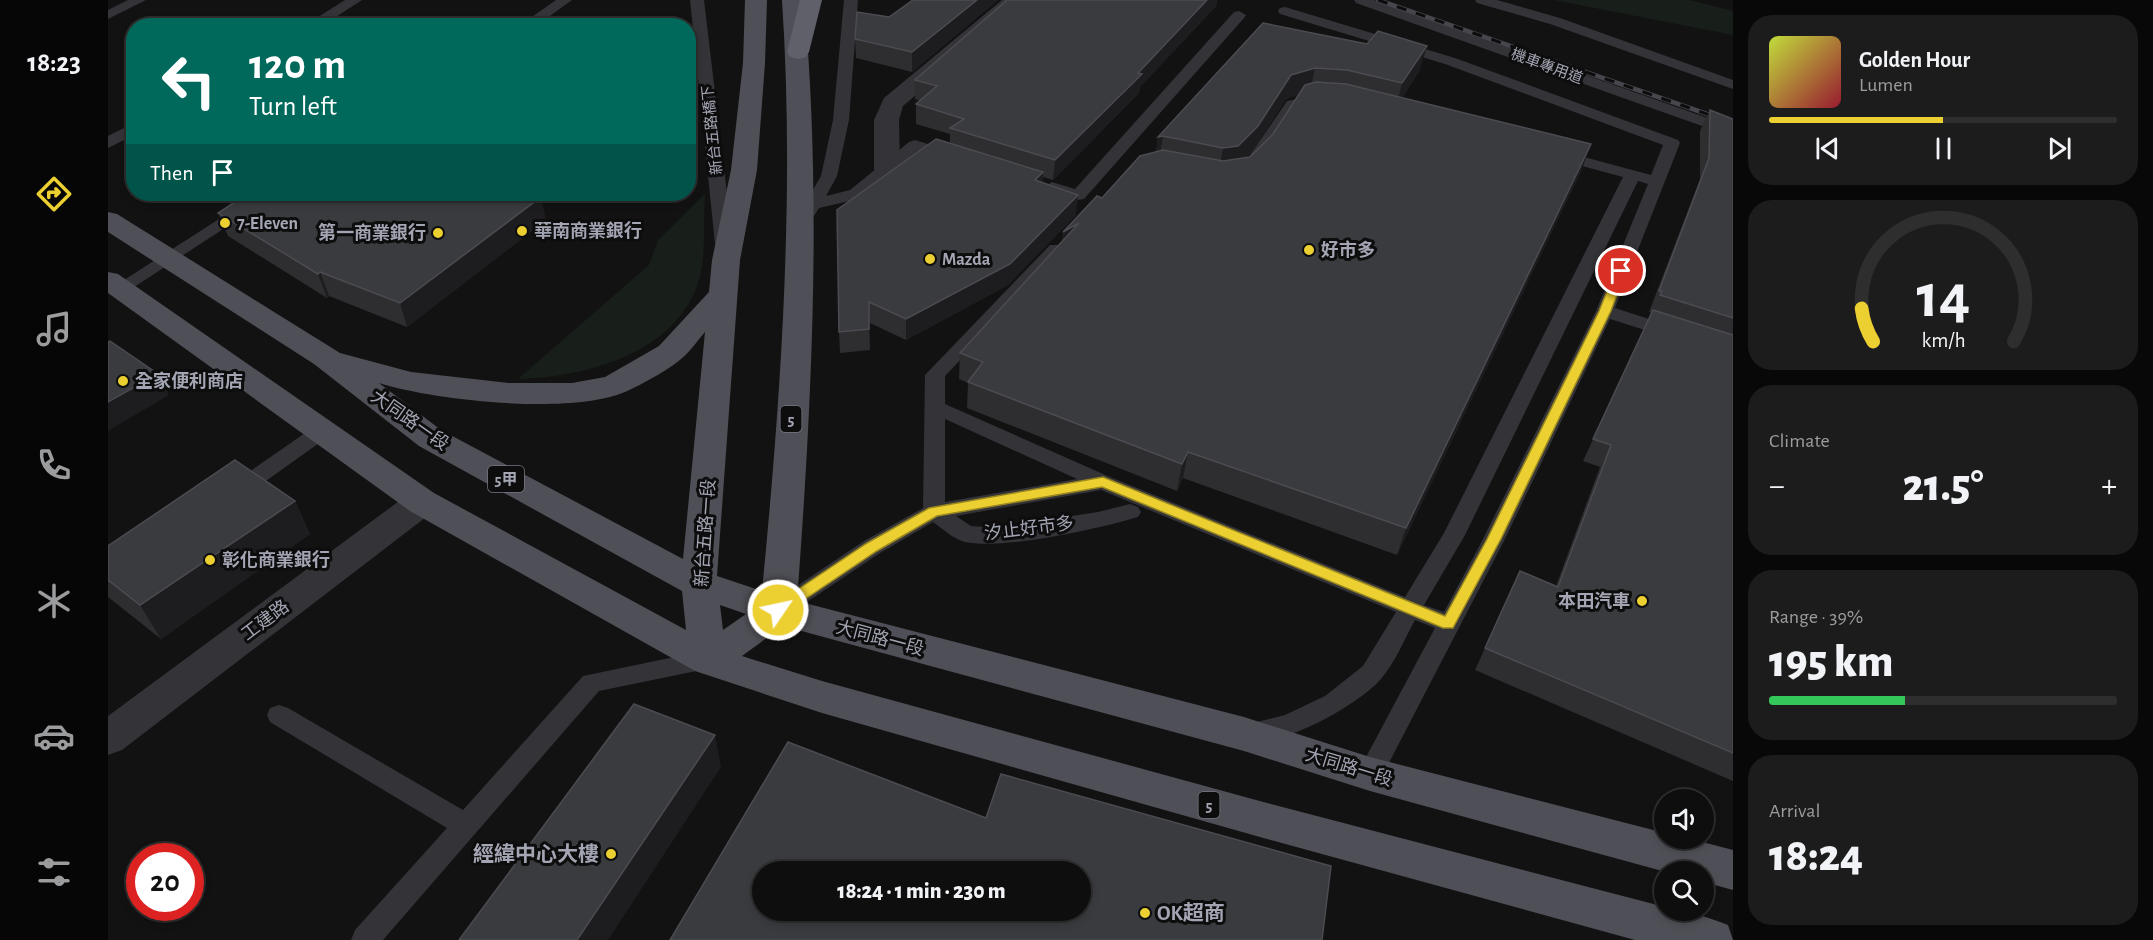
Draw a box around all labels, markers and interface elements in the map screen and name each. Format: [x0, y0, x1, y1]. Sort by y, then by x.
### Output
icon: left [150, 42, 228, 120]
text: 120 m [249, 44, 346, 86]
street label: 機車專用道 [1509, 46, 1585, 86]
text: 18:23 [27, 49, 81, 76]
text: Golden Hour [1859, 49, 1970, 71]
text: Lumen [1859, 75, 1913, 95]
street label: 新台五路橋下 [699, 84, 725, 176]
text: Turn left [249, 93, 337, 120]
icon: previous [1811, 132, 1844, 165]
icon: pause [1927, 132, 1960, 165]
icon: next [2043, 132, 2076, 165]
icon: arrive [206, 156, 239, 189]
text: Then [150, 162, 194, 184]
icon: directions [33, 173, 75, 215]
place label: 7-Eleven [237, 215, 298, 233]
marker: 7-Eleven [218, 216, 232, 230]
place label: 華南商業銀行 [534, 220, 642, 241]
place label: 第一商業銀行 [318, 222, 426, 243]
marker: 華南商業銀行 [515, 224, 529, 238]
marker: 第一商業銀行 [431, 226, 445, 240]
place label: 好市多 [1321, 240, 1375, 260]
marker: 好市多 [1302, 243, 1316, 257]
pin [1595, 245, 1646, 296]
place label: Mazda [942, 251, 991, 269]
marker: Mazda [923, 252, 937, 266]
icon: arrive [1604, 254, 1637, 287]
text: 14 [1916, 266, 1970, 328]
icon: music [33, 308, 75, 350]
text: km/h [1921, 330, 1965, 351]
place label: 全家便利商店 [135, 371, 243, 391]
marker: 全家便利商店 [116, 374, 130, 388]
street label: 大同路一段 [367, 386, 453, 454]
road number: 5 [780, 406, 802, 432]
text: Climate [1769, 431, 1830, 451]
icon: phone [33, 444, 75, 486]
text: 21.5° [1902, 464, 1984, 509]
road number: 5甲 [488, 466, 524, 492]
text: − [1769, 470, 1785, 503]
text: + [2101, 470, 2117, 503]
street label: 新台五路一段 [691, 478, 719, 588]
street label: 汐止好市多 [983, 513, 1075, 543]
place label: 彰化商業銀行 [222, 549, 330, 570]
marker: 彰化商業銀行 [203, 553, 217, 567]
position arrow [746, 578, 810, 642]
icon: climate [33, 580, 75, 622]
place label: 本田汽車 [1558, 591, 1630, 611]
marker: 本田汽車 [1635, 594, 1649, 608]
street label: 工建路 [237, 596, 293, 644]
text: Range · 39% [1769, 607, 1863, 627]
street label: 大同路一段 [834, 617, 926, 659]
text: 195 km [1769, 640, 1893, 685]
icon: car [33, 715, 75, 757]
street label: 大同路一段 [1303, 744, 1395, 790]
map controls [1654, 789, 1714, 921]
button: sound [1654, 789, 1714, 849]
road number: 5 [1198, 792, 1220, 818]
text: Arrival [1769, 801, 1820, 821]
text: 18:24 [1769, 834, 1863, 879]
place label: 經緯中心大樓 [473, 842, 599, 865]
speed limit sign: 20 [126, 843, 204, 921]
marker: 經緯中心大樓 [604, 847, 618, 861]
icon: filters [33, 851, 75, 893]
button: search [1654, 861, 1714, 921]
text: 18:24 · 1 min · 230 m [837, 880, 1006, 902]
place label: OK超商 [1157, 901, 1225, 924]
marker: OK超商 [1138, 906, 1152, 920]

